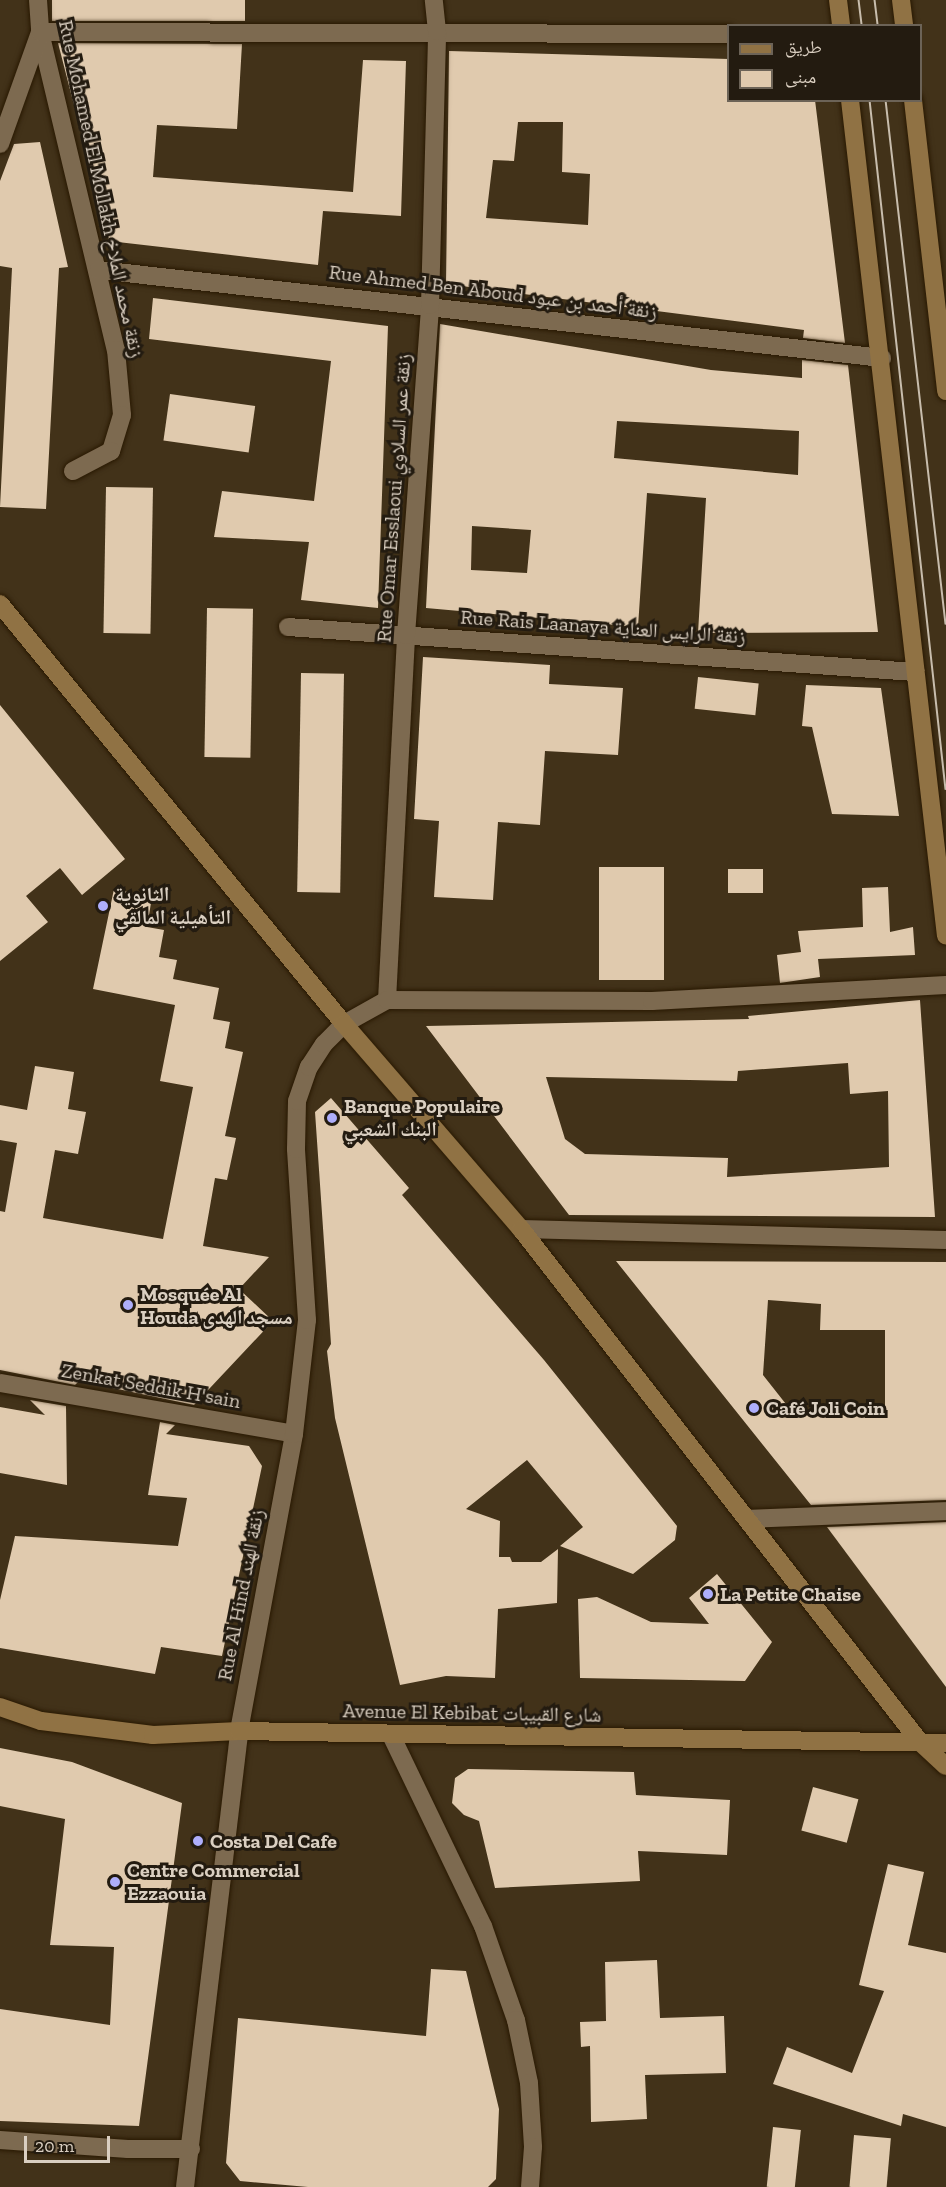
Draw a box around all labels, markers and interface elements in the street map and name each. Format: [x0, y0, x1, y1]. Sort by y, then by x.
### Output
street label: Rue Mohamed El Mollakh زنقة محمد الملاخ [53, 18, 149, 360]
legend [727, 24, 922, 102]
text: طريق [785, 36, 822, 58]
text: مبنى [785, 66, 816, 88]
street label: Rue Ahmed Ben Aboud زنقة أحمد بن عبود [327, 260, 659, 324]
street label: Rue Omar Esslaoui زنقة عمر السلاوي [372, 353, 416, 643]
street label: Rue Rais Laanaya زنقة الرايس العناية [460, 605, 746, 649]
place label: الثانوية التأهيلية المالقي [115, 882, 231, 929]
marker: الثانوية التأهيلية المالقي [96, 899, 110, 913]
place label: Banque Populaire البنك الشعبي [344, 1094, 500, 1141]
marker: Banque Populaire البنك الشعبي [325, 1111, 339, 1125]
place label: Mosquée Al Houda مسجد الهدى [140, 1282, 293, 1329]
marker: Mosquée Al Houda مسجد الهدى [121, 1298, 135, 1312]
street label: Zenkat Seddik H'sain [60, 1358, 242, 1414]
place label: Café Joli Coin [766, 1396, 885, 1420]
marker: Café Joli Coin [747, 1401, 761, 1415]
street label: Rue Al Hind زنقة الهند [213, 1507, 269, 1683]
place label: La Petite Chaise [720, 1582, 861, 1606]
marker: La Petite Chaise [701, 1587, 715, 1601]
street label: Avenue El Kebibat شارع القبيبات [343, 1699, 601, 1727]
place label: Costa Del Cafe [210, 1829, 337, 1853]
marker: Costa Del Cafe [191, 1834, 205, 1848]
place label: Centre Commercial Ezzaouia [127, 1858, 300, 1905]
marker: Centre Commercial Ezzaouia [108, 1875, 122, 1889]
scale bar [27, 2124, 112, 2162]
text: 20 m [35, 2135, 74, 2157]

